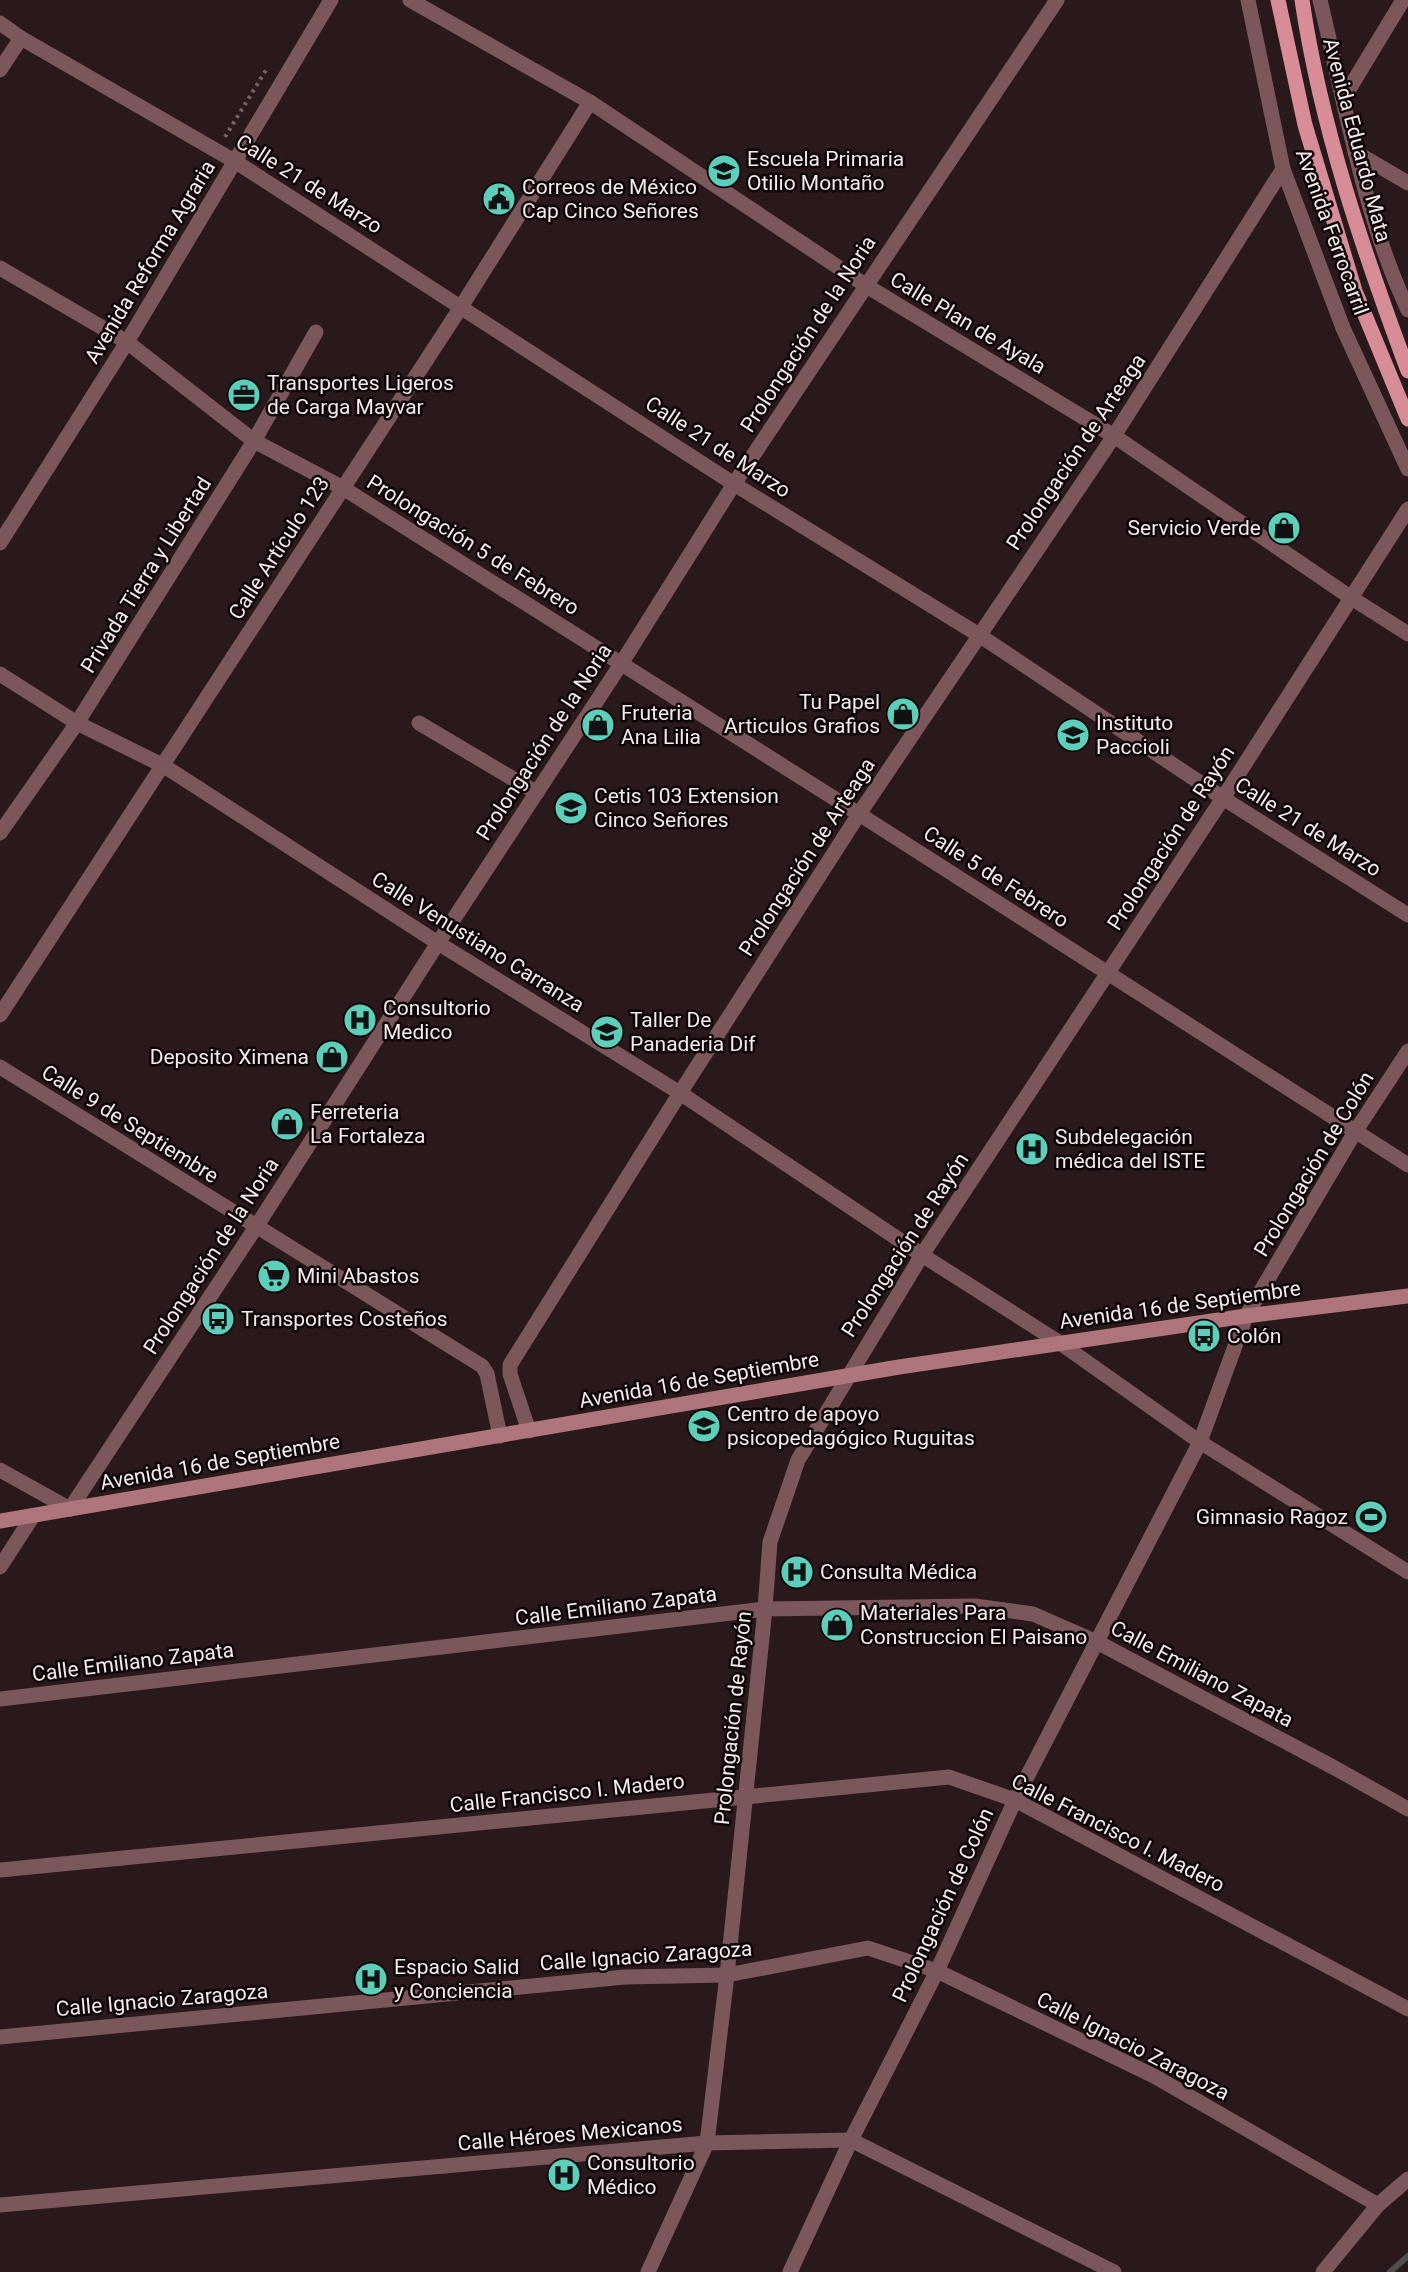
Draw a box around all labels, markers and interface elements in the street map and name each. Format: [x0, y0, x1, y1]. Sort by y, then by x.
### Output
street label: Avenida Eduardo Mata [1318, 35, 1396, 245]
street label: Calle 21 de Marzo [232, 129, 387, 239]
street label: Avenida Ferrocarril [1291, 146, 1373, 318]
place label: Escuela Primaria Otilio Montaño [747, 147, 904, 195]
school or university icon: Escuela Primaria Otilio Montaño [706, 153, 742, 189]
street label: Avenida Reforma Agraria [80, 156, 220, 368]
place label: Correos de México Cap Cinco Señores [522, 175, 699, 223]
public building icon: Correos de México Cap Cinco Señores [481, 181, 517, 217]
street label: Prolongación de la Noria [735, 231, 881, 437]
street label: Calle Plan de Ayala [886, 267, 1050, 379]
street label: Prolongación de Arteaga [1001, 350, 1151, 554]
place label: Transportes Ligeros de Carga Mayvar [267, 371, 454, 419]
office icon: Transportes Ligeros de Carga Mayvar [226, 377, 262, 413]
street label: Calle 21 de Marzo [641, 391, 795, 503]
street label: Prolongación 5 de Febrero [363, 470, 583, 620]
street label: Calle Artículo 123 [224, 472, 334, 624]
street label: Privada Tierra y Libertad [76, 473, 216, 677]
shop icon: Servicio Verde [1266, 510, 1302, 546]
place label: Servicio Verde [1128, 516, 1261, 540]
street label: Prolongación de la Noria [471, 639, 617, 845]
place label: Tu Papel Articulos Grafios [724, 690, 880, 738]
shop icon: Tu Papel Articulos Grafios [885, 696, 921, 732]
place label: Fruteria Ana Lilia [621, 701, 701, 749]
shop icon: Fruteria Ana Lilia [580, 707, 616, 743]
place label: Instituto Paccioli [1096, 711, 1173, 759]
school or university icon: Instituto Paccioli [1055, 717, 1091, 753]
street label: Prolongación de Rayón [1102, 741, 1240, 935]
street label: Prolongación de Arteaga [734, 754, 880, 960]
street label: Calle 21 de Marzo [1231, 772, 1386, 882]
place label: Cetis 103 Extension Cinco Señores [594, 784, 779, 832]
school or university icon: Cetis 103 Extension Cinco Señores [553, 790, 589, 826]
street label: Calle 5 de Febrero [919, 821, 1073, 933]
street label: Calle Venustiano Carranza [367, 867, 589, 1017]
place label: Consultorio Medico [383, 996, 491, 1044]
hospital icon: Consultorio Medico [342, 1002, 378, 1038]
place label: Taller De Panaderia Dif [630, 1008, 756, 1056]
school or university icon: Taller De Panaderia Dif [589, 1014, 625, 1050]
shop icon: Deposito Ximena [314, 1039, 350, 1075]
place label: Deposito Ximena [150, 1045, 309, 1069]
street label: Calle 9 de Septiembre [37, 1060, 223, 1188]
street label: Prolongación de Colón [1249, 1067, 1379, 1261]
place label: Ferreteria La Fortaleza [310, 1100, 425, 1148]
shop icon: Ferreteria La Fortaleza [269, 1106, 305, 1142]
place label: Subdelegación médica del ISTE [1055, 1125, 1205, 1173]
hospital icon: Subdelegación médica del ISTE [1014, 1131, 1050, 1167]
street label: Prolongación de Rayón [836, 1148, 974, 1342]
street label: Prolongación de la Noria [138, 1153, 284, 1359]
supermarket icon: Mini Abastos [256, 1258, 292, 1294]
place label: Mini Abastos [297, 1264, 420, 1288]
street label: Avenida 16 de Septiembre [1058, 1276, 1302, 1334]
bus stop icon: Transportes Costeños [200, 1301, 236, 1337]
place label: Transportes Costeños [241, 1307, 448, 1331]
bus stop icon: Colón [1186, 1318, 1222, 1354]
place label: Colón [1227, 1324, 1281, 1348]
street label: Avenida 16 de Septiembre [577, 1347, 821, 1413]
place label: Centro de apoyo psicopedagógico Ruguitas [727, 1402, 975, 1450]
school or university icon: Centro de apoyo psicopedagógico Ruguitas [686, 1408, 722, 1444]
street label: Avenida 16 de Septiembre [98, 1429, 342, 1495]
sports icon: Gimnasio Ragoz [1353, 1499, 1389, 1535]
place label: Gimnasio Ragoz [1196, 1505, 1348, 1529]
hospital icon: Consulta Médica [779, 1554, 815, 1590]
place label: Consulta Médica [820, 1560, 977, 1584]
street label: Calle Emiliano Zapata [514, 1582, 718, 1630]
place label: Materiales Para Construccion El Paisano [860, 1601, 1087, 1649]
shop icon: Materiales Para Construccion El Paisano [819, 1607, 855, 1643]
street label: Prolongación de Rayón [710, 1610, 756, 1826]
street label: Calle Emiliano Zapata [1107, 1616, 1297, 1732]
street label: Calle Emiliano Zapata [31, 1638, 235, 1686]
street label: Calle Francisco I. Madero [448, 1769, 686, 1817]
street label: Calle Francisco I. Madero [1007, 1769, 1229, 1897]
street label: Prolongación de Colón [887, 1804, 999, 2006]
street label: Calle Ignacio Zaragoza [539, 1937, 753, 1975]
place label: Espacio Salid y Conciencia [394, 1955, 519, 2003]
hospital icon: Espacio Salid y Conciencia [353, 1961, 389, 1997]
street label: Calle Ignacio Zaragoza [55, 1979, 269, 2021]
street label: Calle Ignacio Zaragoza [1033, 1987, 1233, 2105]
street label: Calle Héroes Mexicanos [457, 2112, 683, 2156]
place label: Consultorio Médico [587, 2151, 695, 2199]
hospital icon: Consultorio Médico [546, 2157, 582, 2193]

